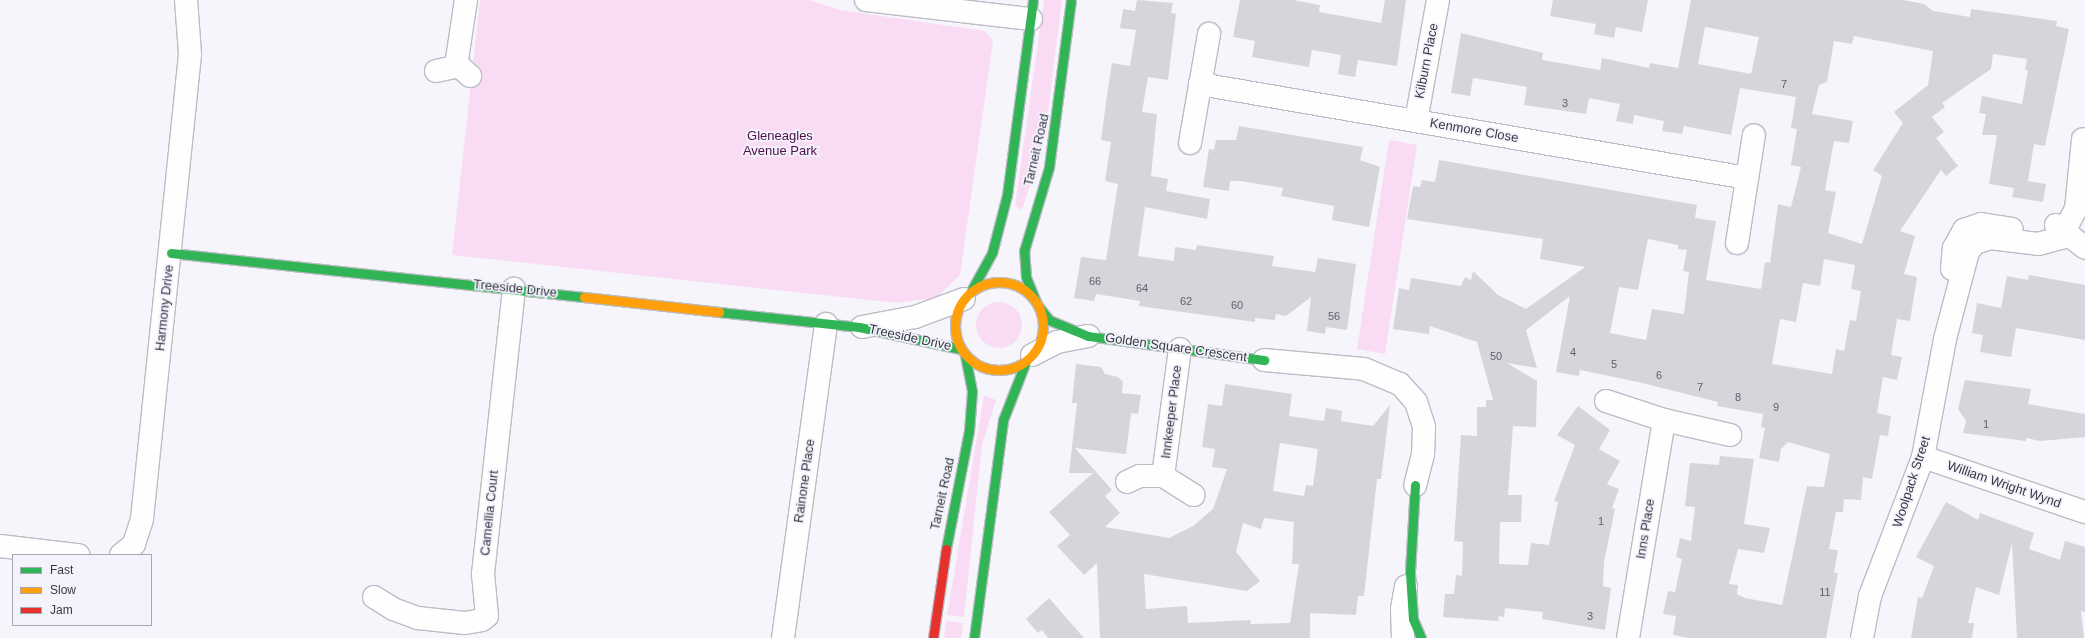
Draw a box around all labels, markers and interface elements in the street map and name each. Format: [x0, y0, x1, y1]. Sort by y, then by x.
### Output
street label: Kilburn Place [1412, 22, 1442, 100]
house number: 7 [1781, 77, 1787, 91]
house number: 3 [1562, 96, 1568, 110]
street label: Tarneit Road [1021, 112, 1053, 188]
street label: Kenmore Close [1429, 116, 1519, 146]
park label: Gleneagles Avenue Park [743, 129, 817, 160]
street label: Harmony Drive [153, 264, 177, 352]
house number: 66 [1089, 274, 1101, 288]
street label: Treeside Drive [472, 277, 558, 301]
house number: 64 [1136, 281, 1148, 295]
house number: 62 [1180, 294, 1192, 308]
house number: 60 [1231, 298, 1243, 312]
house number: 56 [1328, 309, 1340, 323]
street label: Treeside Drive [867, 322, 953, 354]
street label: Golden Square Crescent [1104, 330, 1248, 366]
house number: 4 [1570, 345, 1576, 359]
house number: 50 [1490, 349, 1502, 363]
house number: 5 [1611, 357, 1617, 371]
street label: Innkeeper Place [1159, 364, 1185, 460]
house number: 6 [1656, 368, 1662, 382]
house number: 7 [1697, 380, 1703, 394]
house number: 8 [1735, 390, 1741, 404]
house number: 9 [1773, 400, 1779, 414]
house number: 1 [1983, 417, 1989, 431]
street label: Woolpack Street [1890, 434, 1934, 530]
street label: Rainone Place [791, 438, 819, 524]
street label: Tarneit Road [928, 456, 958, 532]
street label: William Wright Wynd [1945, 458, 2063, 512]
street label: Camellia Court [478, 469, 502, 557]
street label: Inns Place [1634, 498, 1658, 560]
house number: 1 [1598, 514, 1604, 528]
legend [12, 554, 152, 626]
text: Fast [50, 563, 73, 577]
text: Slow [50, 583, 76, 597]
house number: 11 [1819, 585, 1831, 599]
text: Jam [50, 603, 73, 617]
house number: 3 [1587, 609, 1593, 623]

